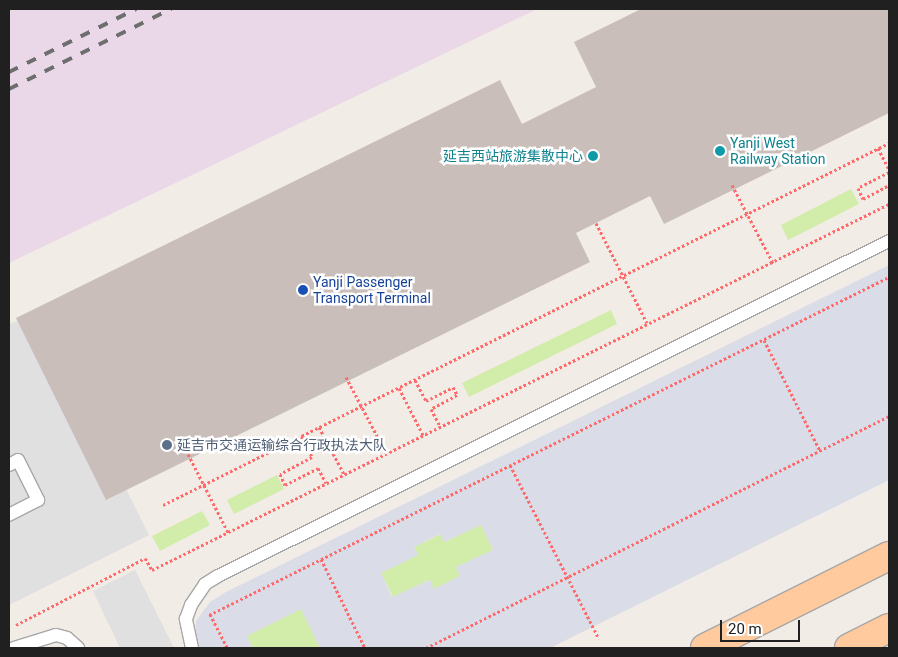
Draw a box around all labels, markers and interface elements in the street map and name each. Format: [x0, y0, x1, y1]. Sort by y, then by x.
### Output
place label: Yanji West Railway Station [730, 135, 825, 168]
marker: Yanji West Railway Station [714, 145, 726, 157]
place label: 延吉西站旅游集散中心 [443, 148, 583, 164]
marker: 延吉西站旅游集散中心 [587, 150, 599, 162]
place label: Yanji Passenger Transport Terminal [313, 274, 431, 306]
marker: Yanji Passenger Transport Terminal [297, 284, 309, 296]
place label: 延吉市交通运输综合行政执法大队 [177, 437, 387, 453]
marker: 延吉市交通运输综合行政执法大队 [161, 439, 173, 451]
scale bar [723, 610, 803, 642]
text: 20 m [728, 620, 762, 638]

